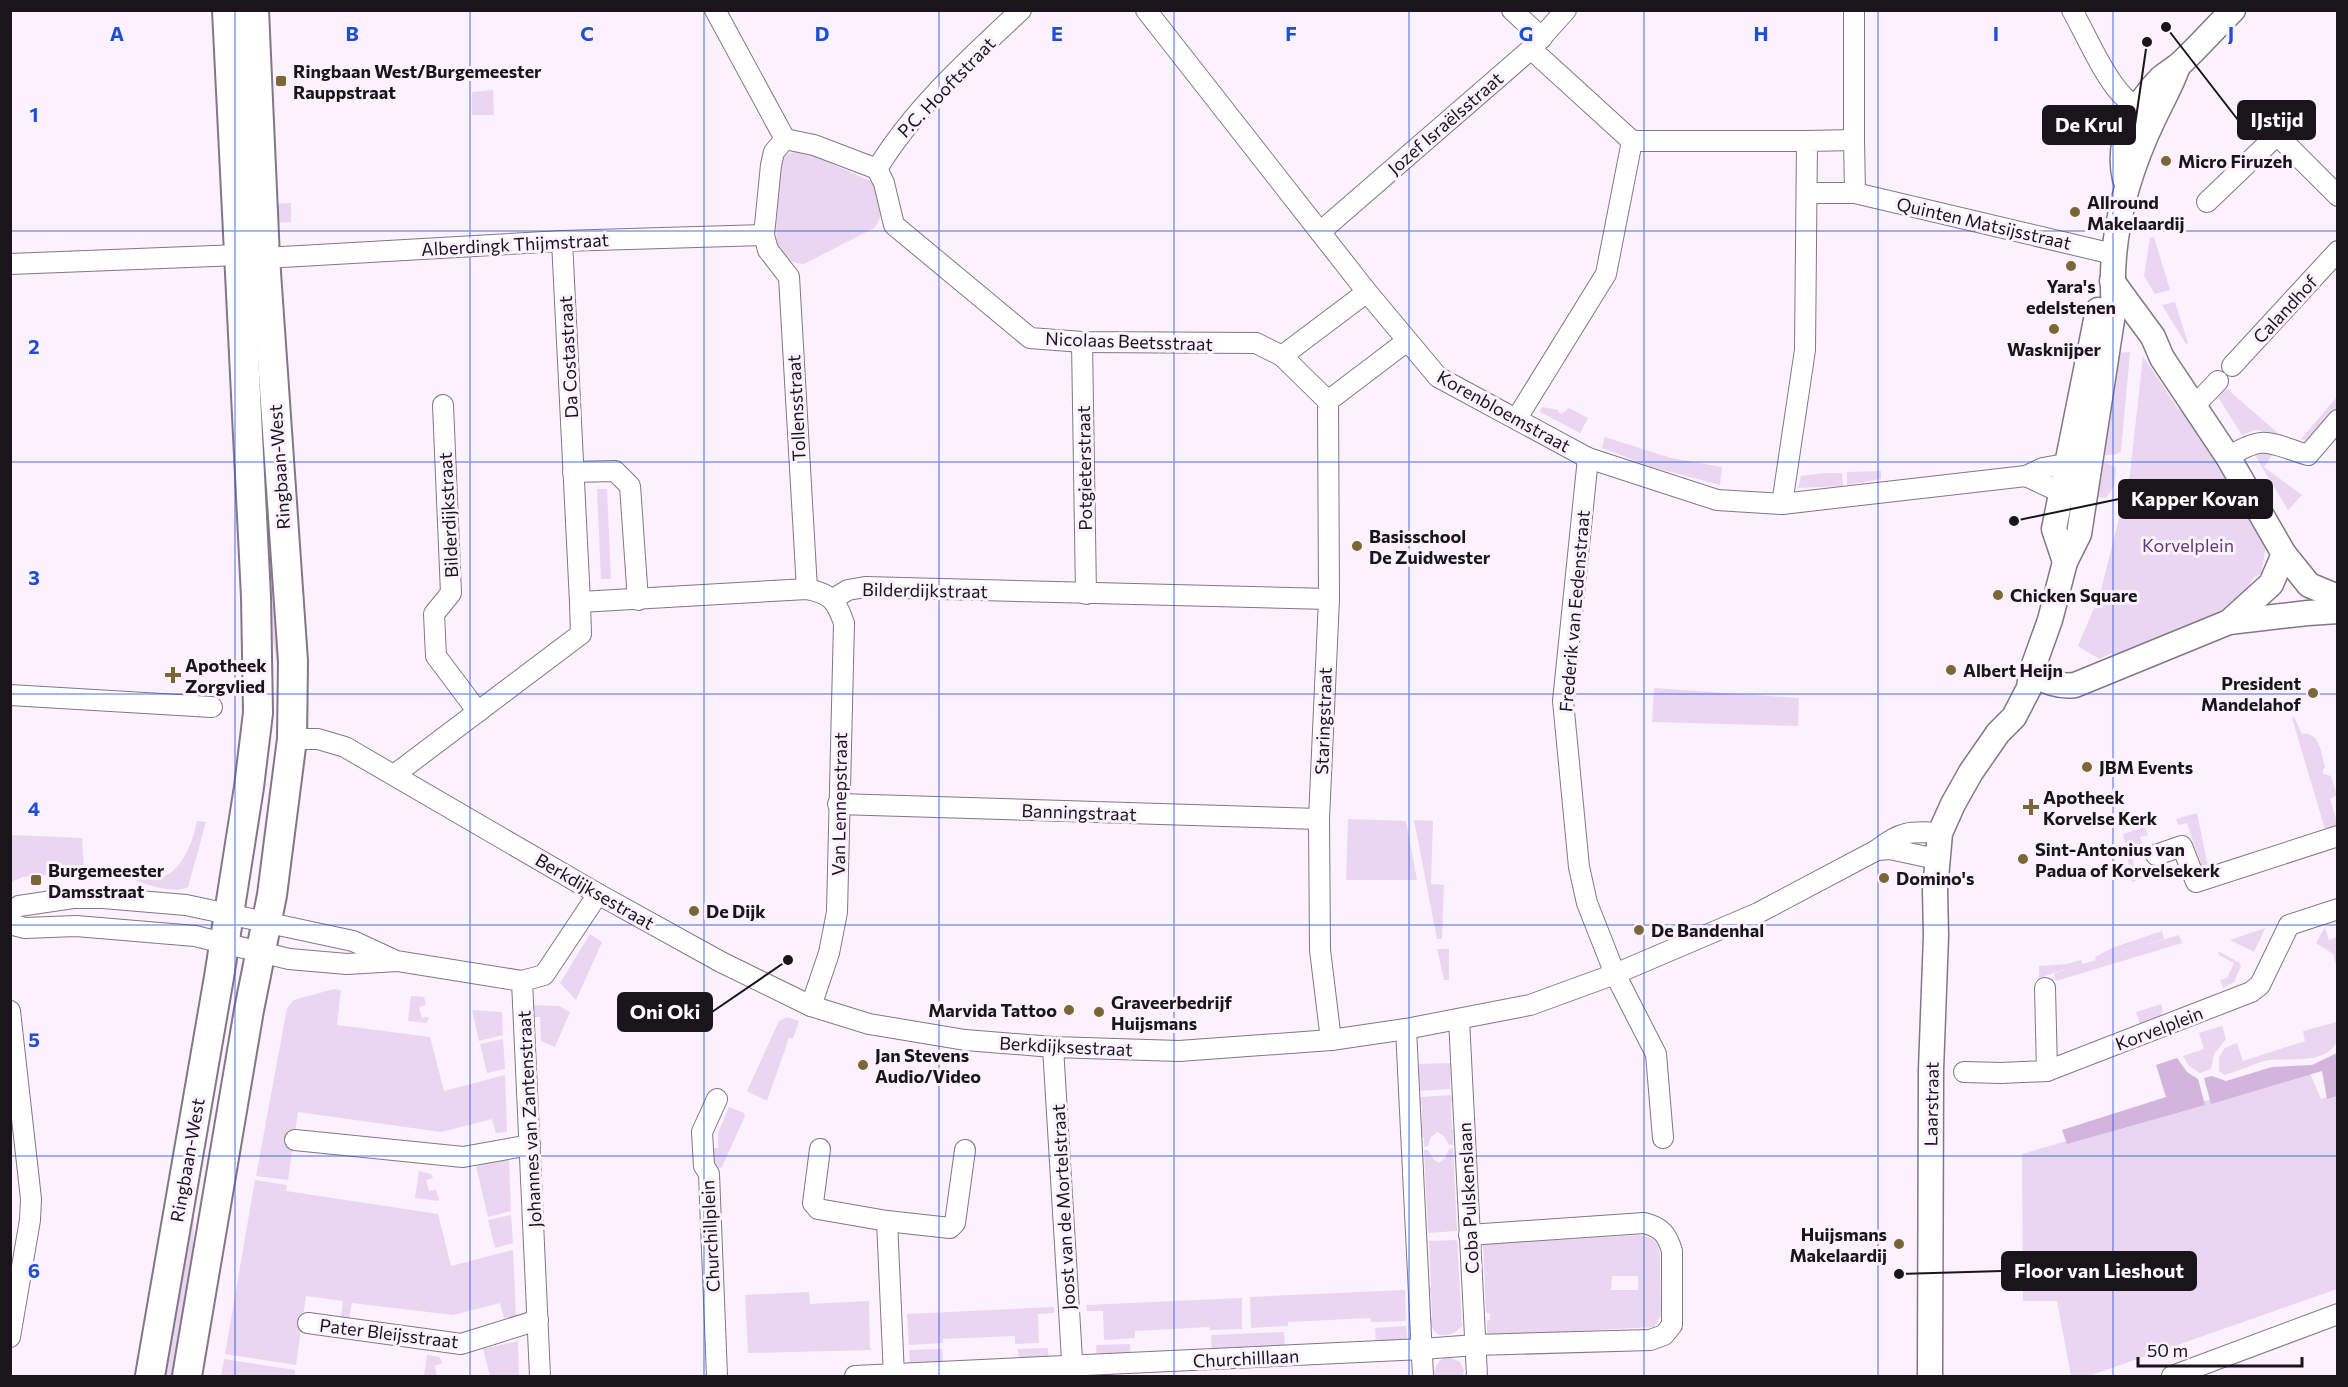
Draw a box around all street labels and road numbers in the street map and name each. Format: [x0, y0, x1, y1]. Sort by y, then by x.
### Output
street label: P.C. Hooftstraat [892, 32, 1000, 142]
street label: Jozef Israëlsstraat [1383, 67, 1507, 179]
street label: Quinten Matsijsstraat [1895, 192, 2073, 254]
street label: Alberdingk Thijmstraat [421, 228, 609, 260]
street label: Calandhof [2248, 270, 2322, 347]
street label: Da Costastraat [554, 295, 582, 419]
street label: Nicolaas Beetsstraat [1045, 327, 1213, 355]
street label: Tollensstraat [782, 354, 810, 462]
street label: Korenbloemstraat [1434, 365, 1574, 457]
street label: Ringbaan-West [264, 404, 294, 530]
street label: Potgieterstraat [1072, 405, 1096, 531]
street label: Bilderdijkstraat [434, 452, 462, 578]
street label: Frederik van Eedenstraat [1554, 509, 1594, 713]
street label: Bilderdijkstraat [862, 578, 988, 602]
street label: Staringstraat [1310, 667, 1336, 775]
street label: Van Lennepstraat [827, 732, 851, 876]
street label: Banningstraat [1021, 799, 1137, 825]
street label: Berkdijksestraat [532, 848, 658, 934]
street label: Korvelplein [2112, 1001, 2206, 1055]
street label: Johannes van Zantenstraat [512, 1010, 546, 1228]
street label: Berkdijksestraat [999, 1032, 1133, 1060]
street label: Laarstraat [1919, 1061, 1943, 1147]
street label: Ringbaan-West [165, 1096, 209, 1224]
street label: Joost van de Mortelstraat [1047, 1103, 1079, 1311]
street label: Coba Pulskenslaan [1453, 1122, 1483, 1274]
street label: Churchillplein [696, 1179, 724, 1293]
street label: Pater Bleijsstraat [318, 1314, 460, 1352]
street label: Churchilllaan [1192, 1344, 1300, 1372]

